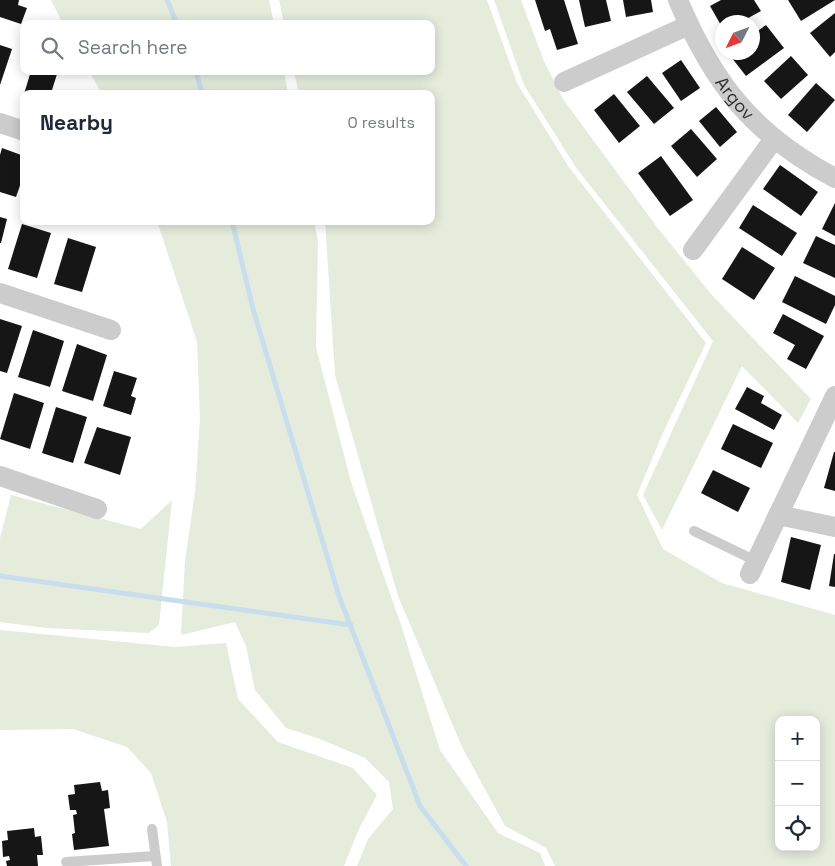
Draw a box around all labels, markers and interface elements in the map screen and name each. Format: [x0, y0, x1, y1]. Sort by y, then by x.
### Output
north arrow [715, 15, 760, 60]
search box [20, 20, 435, 75]
icon: search [38, 34, 66, 62]
text: Search here [78, 35, 188, 60]
street label: Argov [711, 72, 760, 125]
text: Nearby [40, 109, 113, 136]
text: 0 results [347, 112, 415, 133]
map controls [775, 716, 820, 851]
button: + [775, 716, 820, 761]
button: − [775, 761, 820, 806]
button: locate [775, 806, 820, 851]

